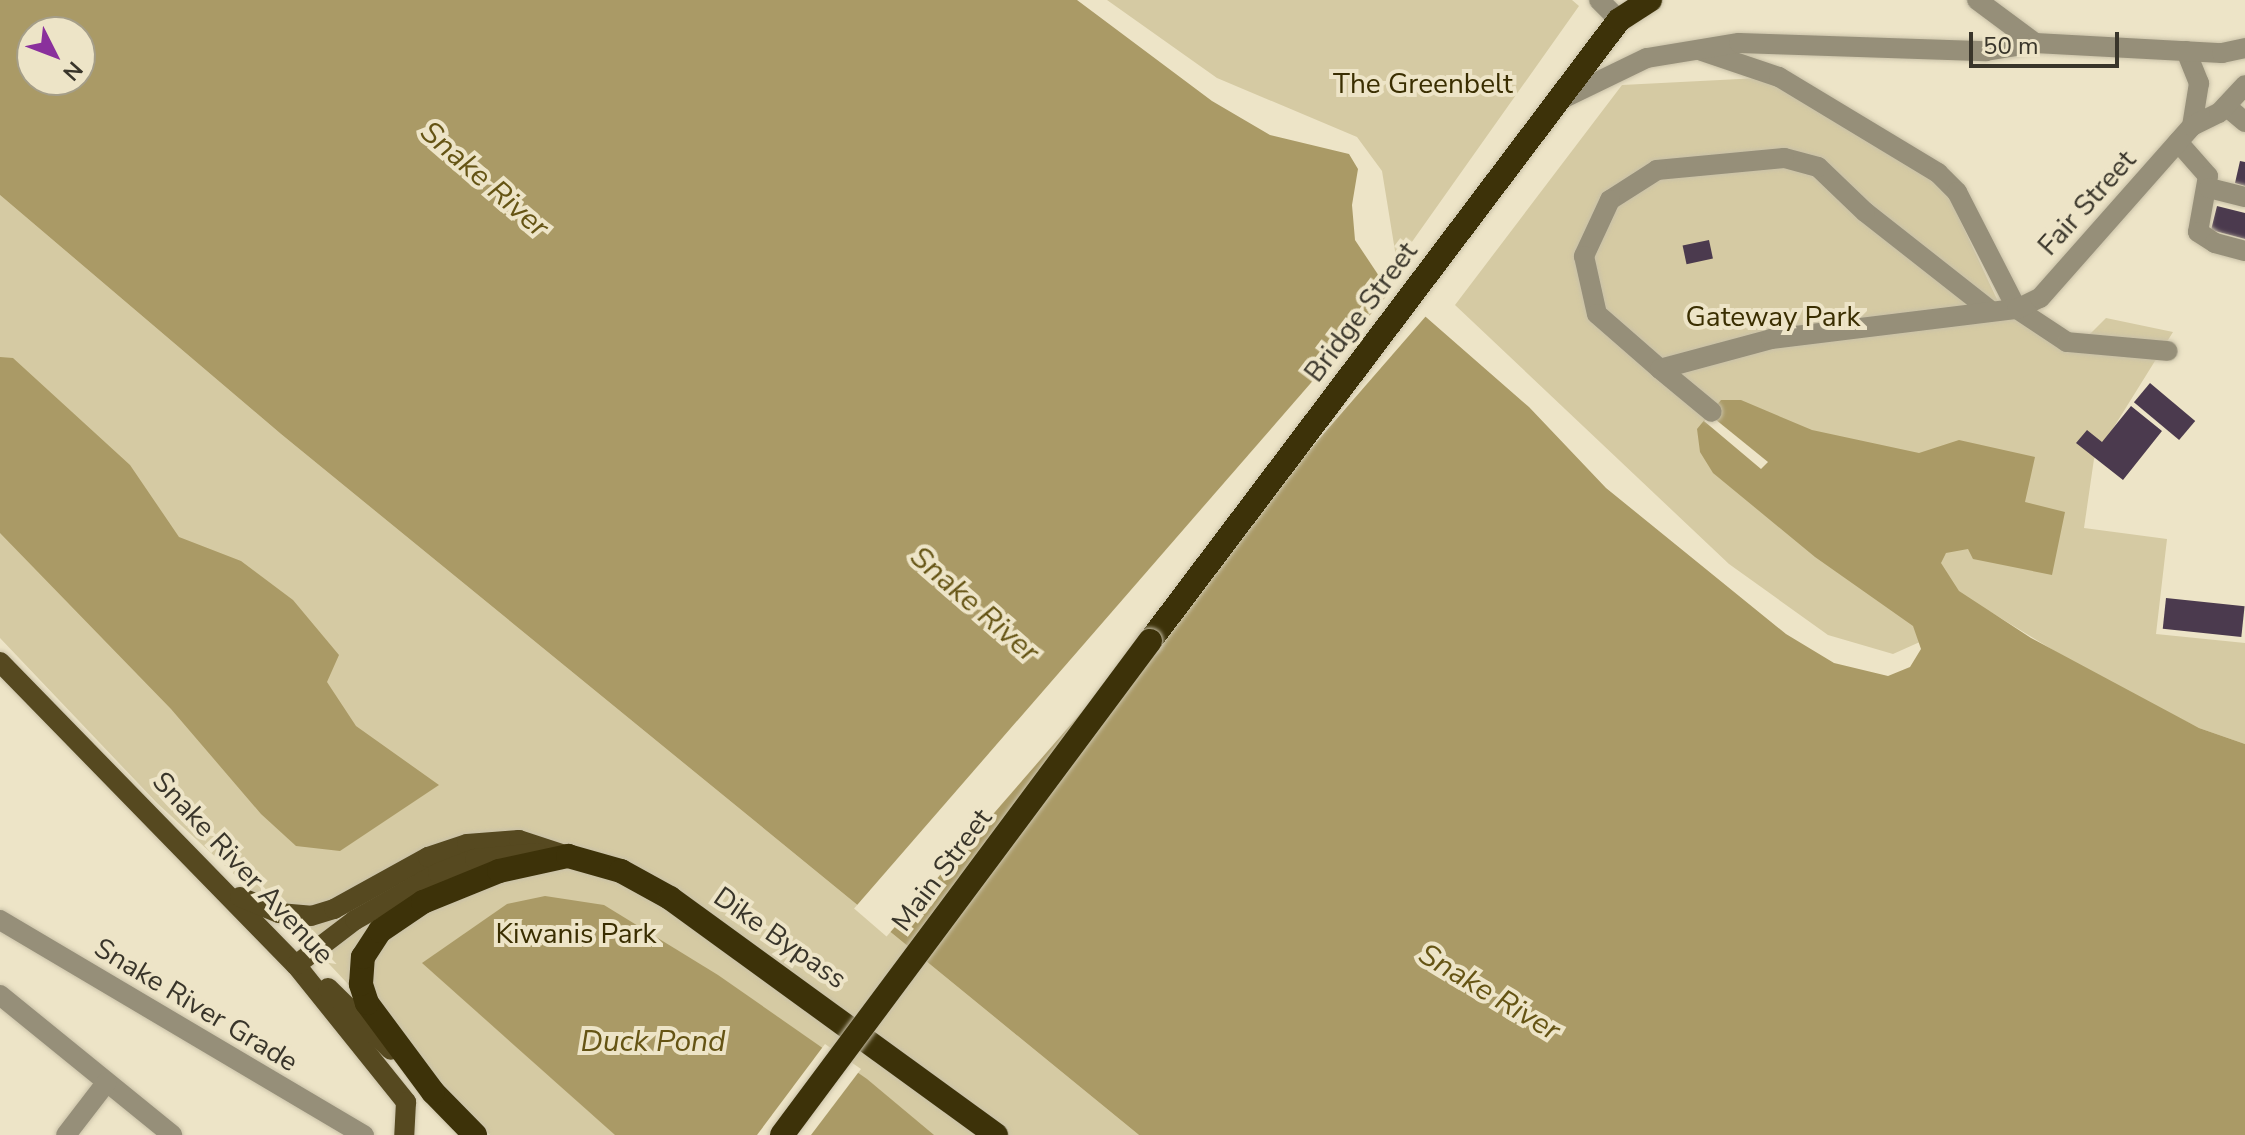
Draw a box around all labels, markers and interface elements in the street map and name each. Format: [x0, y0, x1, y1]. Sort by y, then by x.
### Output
north arrow [16, 16, 96, 96]
scale bar [1973, 16, 2123, 66]
text: 50 m [1983, 30, 2039, 62]
text: N [56, 55, 89, 87]
park label: The Greenbelt [1333, 67, 1513, 101]
water label: Snake River [412, 114, 556, 246]
street label: Fair Street [2031, 144, 2143, 262]
street label: Bridge Street [1297, 235, 1425, 389]
park label: Gateway Park [1685, 300, 1861, 334]
water label: Snake River [902, 539, 1046, 671]
street label: Snake River Avenue [145, 765, 341, 971]
street label: Main Street [885, 802, 999, 938]
street label: Dike Bypass [707, 880, 853, 996]
park label: Kiwanis Park [495, 917, 657, 951]
street label: Snake River Grade [88, 931, 304, 1079]
water label: Snake River [1412, 937, 1566, 1049]
water label: Duck Pond [580, 1024, 726, 1060]

